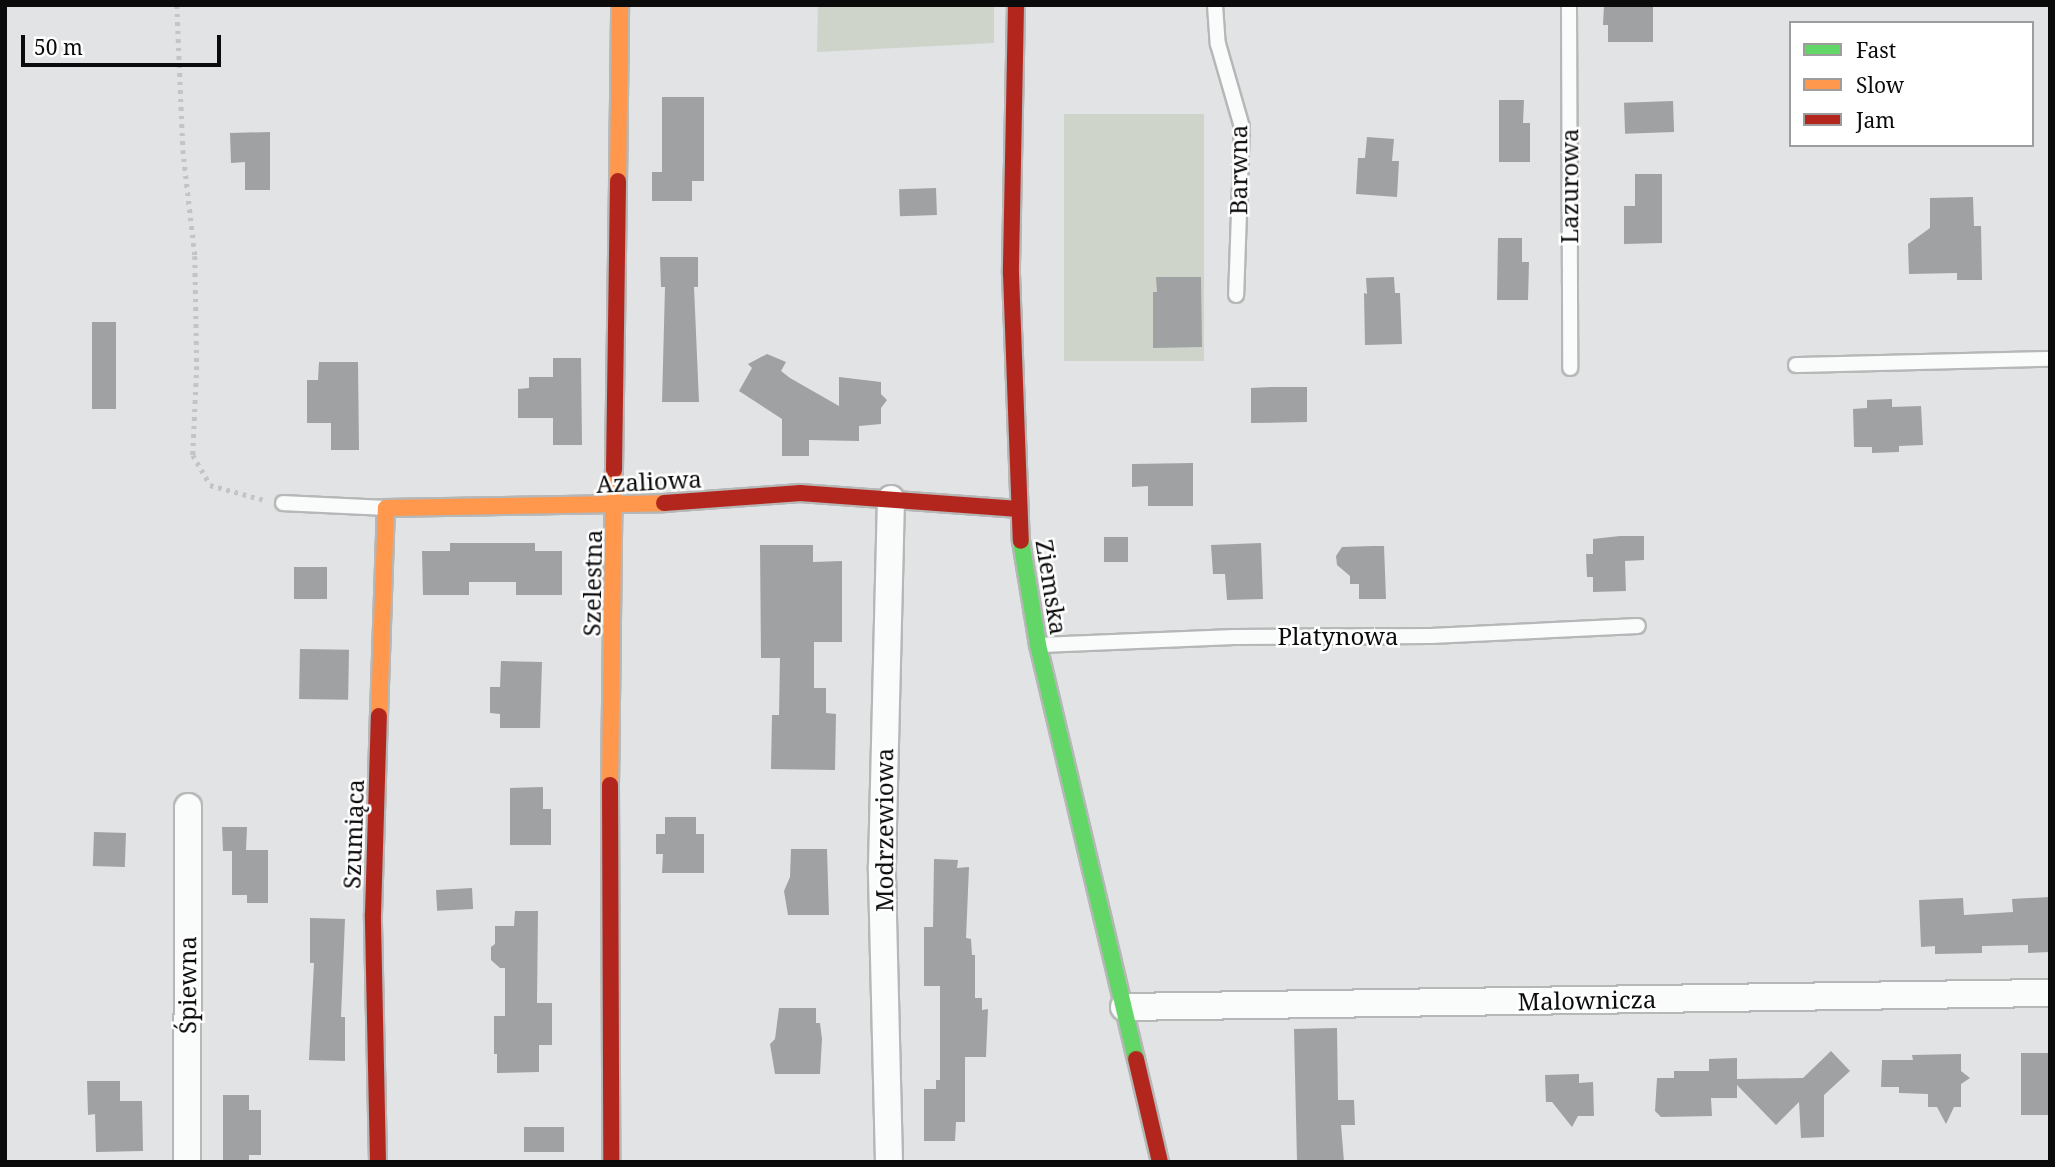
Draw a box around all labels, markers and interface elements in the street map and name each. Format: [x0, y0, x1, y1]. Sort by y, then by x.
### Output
scale bar [24, 21, 224, 65]
legend [1789, 21, 2034, 147]
text: 50 m [34, 33, 83, 61]
text: Fast [1856, 36, 1896, 64]
text: Slow [1856, 71, 1904, 99]
text: Jam [1856, 106, 1895, 134]
street label: Barwna [1224, 125, 1252, 215]
street label: Lazurowa [1555, 128, 1583, 244]
street label: Azaliowa [595, 464, 703, 498]
street label: Szelestna [577, 529, 607, 637]
street label: Ziemska [1030, 537, 1074, 637]
street label: Platynowa [1278, 622, 1398, 650]
street label: Modrzewiowa [870, 748, 898, 912]
street label: Szumiąca [337, 779, 369, 889]
street label: Śpiewna [173, 936, 201, 1034]
street label: Malownicza [1517, 984, 1657, 1016]

